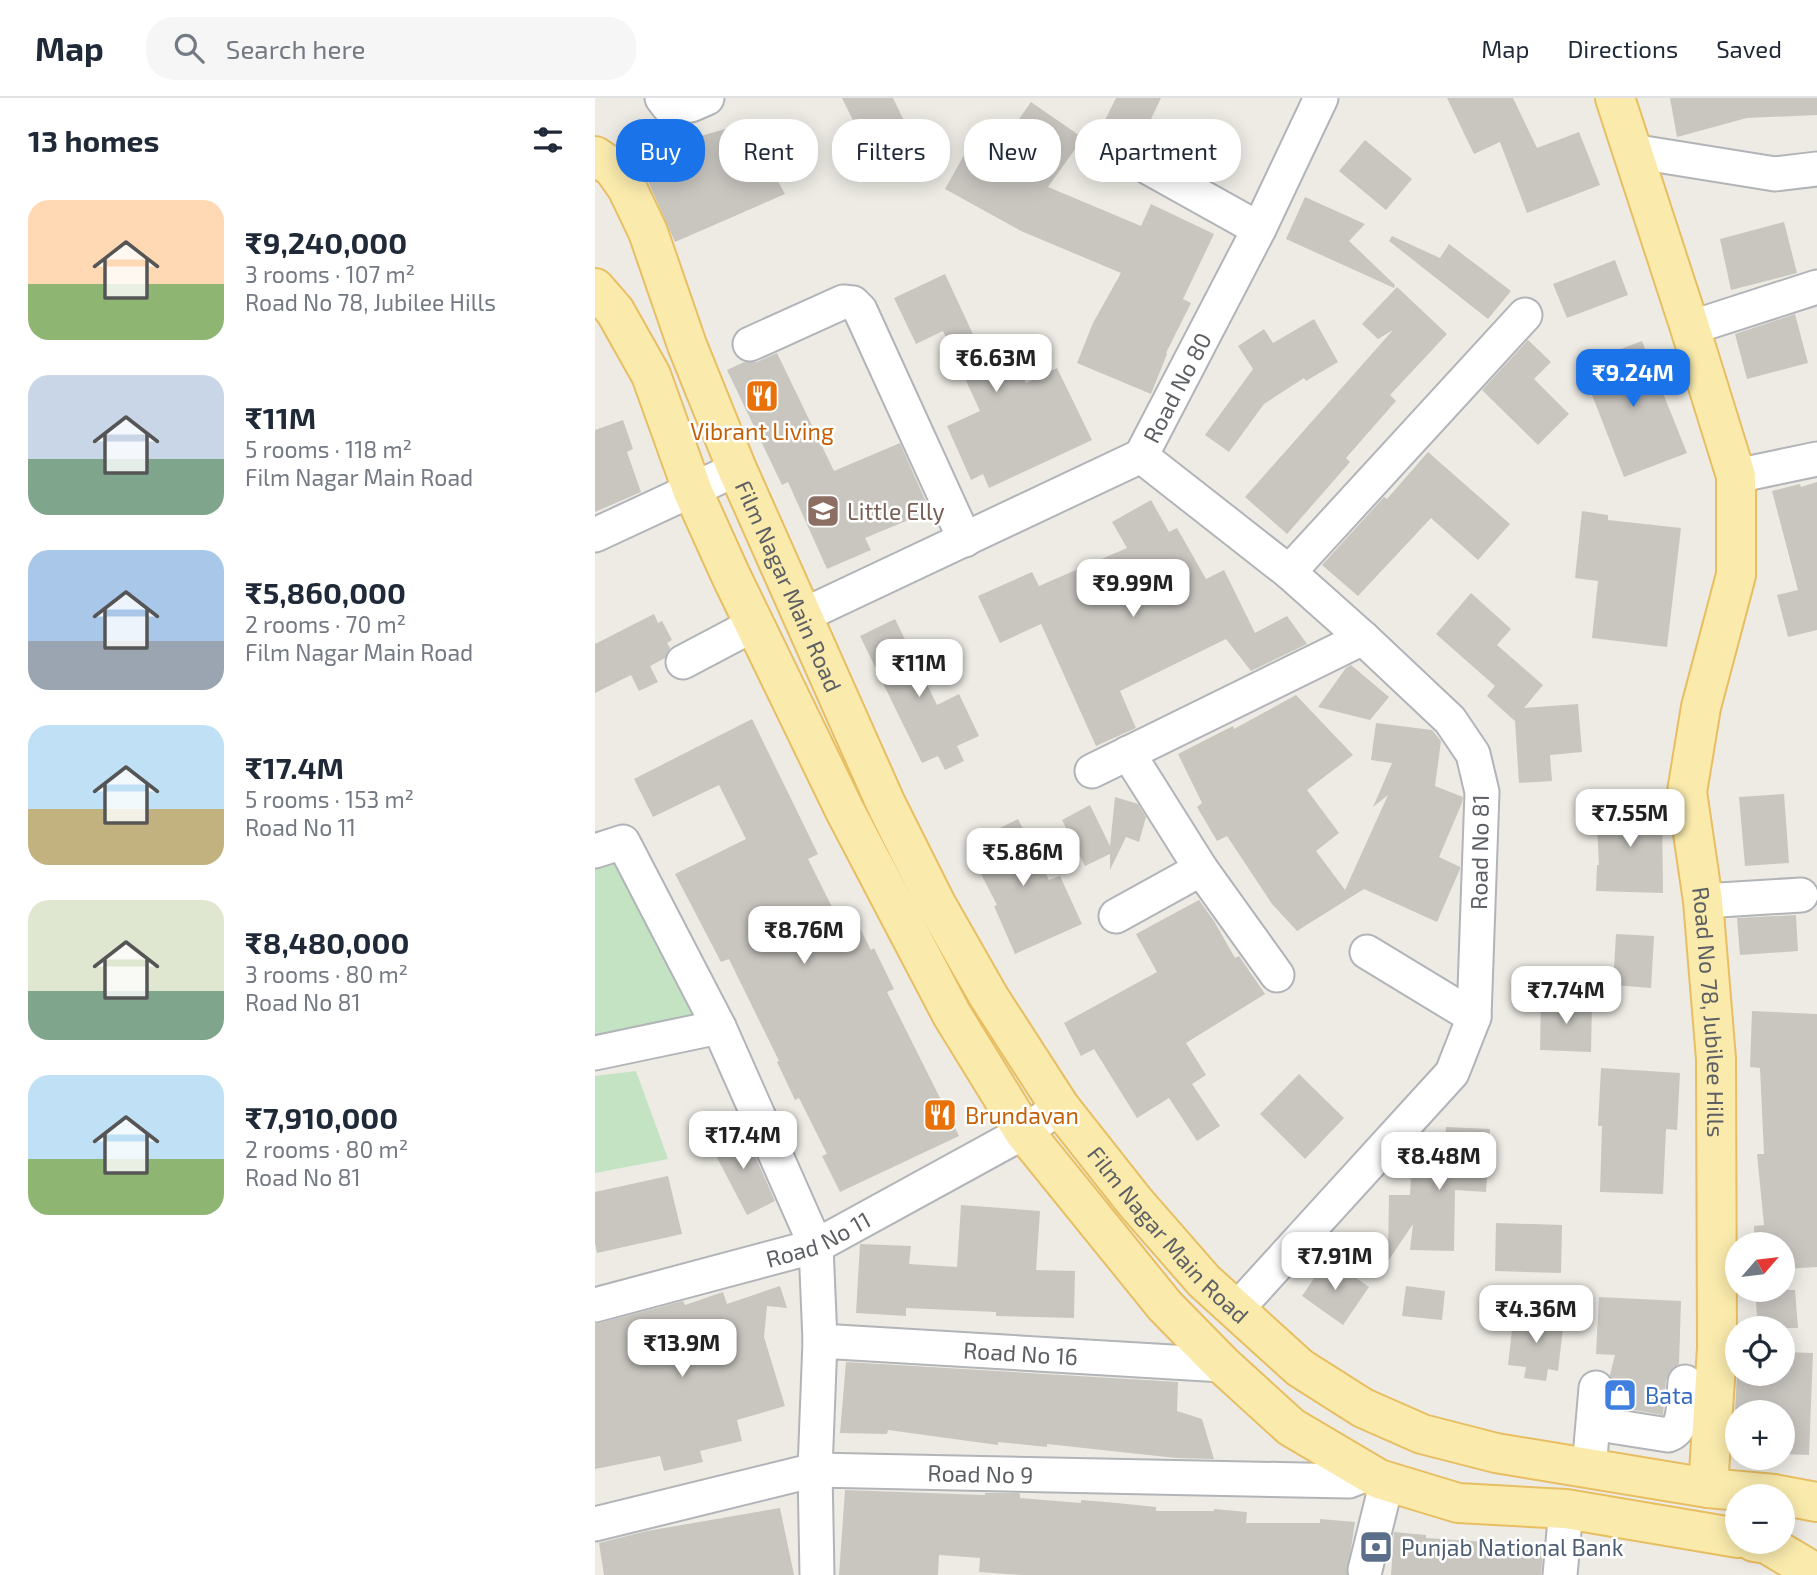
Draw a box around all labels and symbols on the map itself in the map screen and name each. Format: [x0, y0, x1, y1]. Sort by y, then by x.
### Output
street label: Road No 80 [1136, 327, 1217, 447]
pin: ₹6.63M [939, 334, 1053, 394]
pin: ₹9.24M [1576, 350, 1690, 409]
restaurant icon: Vibrant Living [743, 377, 781, 415]
place label: Vibrant Living [690, 417, 834, 445]
street label: Film Nagar Main Road [730, 476, 848, 696]
school or university icon: Little Elly [804, 492, 842, 530]
place label: Little Elly [847, 497, 945, 525]
pin: ₹9.99M [1076, 560, 1190, 619]
pin: ₹11M [878, 640, 960, 699]
pin: ₹7.55M [1573, 790, 1687, 849]
street label: Road No 81 [1464, 794, 1494, 910]
pin: ₹5.86M [966, 828, 1080, 888]
street label: Road No 78, Jubilee Hills [1687, 885, 1730, 1137]
pin: ₹8.76M [747, 906, 861, 966]
pin: ₹7.74M [1509, 967, 1623, 1026]
restaurant icon: Brundavan [921, 1096, 959, 1134]
place label: Brundavan [965, 1101, 1079, 1129]
pin: ₹17.4M [686, 1112, 800, 1171]
pin: ₹8.48M [1382, 1132, 1496, 1192]
street label: Film Nagar Main Road [1082, 1140, 1255, 1329]
street label: Road No 11 [763, 1205, 875, 1273]
pin: ₹7.91M [1278, 1232, 1392, 1292]
north arrow [1725, 1232, 1795, 1302]
pin: ₹4.36M [1479, 1286, 1593, 1345]
pin: ₹13.9M [625, 1320, 739, 1379]
street label: Road No 16 [962, 1336, 1079, 1370]
shop icon: Bata [1601, 1376, 1639, 1414]
place label: Bata [1645, 1381, 1693, 1409]
street label: Road No 9 [927, 1458, 1034, 1488]
bank icon: Punjab National Bank [1357, 1528, 1395, 1566]
place label: Punjab National Bank [1401, 1533, 1624, 1561]

